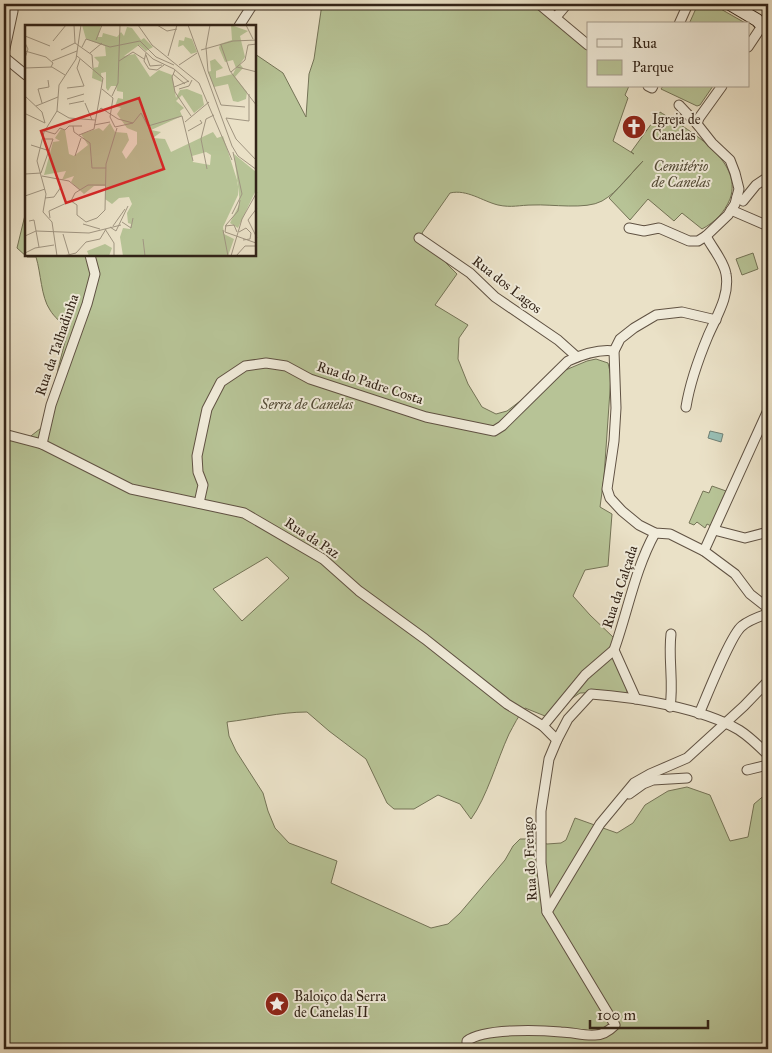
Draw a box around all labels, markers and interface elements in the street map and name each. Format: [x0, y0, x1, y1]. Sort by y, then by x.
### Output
legend [587, 22, 750, 88]
inset map [25, 25, 256, 256]
text: Rua [632, 34, 657, 52]
text: Parque [632, 58, 674, 77]
place label: Igreja de Canelas [652, 111, 701, 144]
church icon: Igreja de Canelas [621, 114, 647, 140]
park label: Cemitério de Canelas [651, 158, 711, 191]
street label: Rua dos Lagos [469, 253, 545, 317]
street label: Rua da Talhadinha [32, 292, 82, 398]
street label: Rua do Padre Costa [315, 358, 425, 408]
park label: Serra de Canelas [260, 396, 354, 413]
street label: Rua da Paz [281, 514, 343, 562]
street label: Rua da Calçada [599, 543, 641, 631]
street label: Rua do Frengo [519, 816, 541, 902]
place label: Baloiço da Serra de Canelas II [294, 988, 386, 1021]
place icon: Baloiço da Serra de Canelas II [264, 991, 290, 1017]
scale bar [590, 998, 707, 1030]
text: 100 m [597, 1006, 637, 1024]

